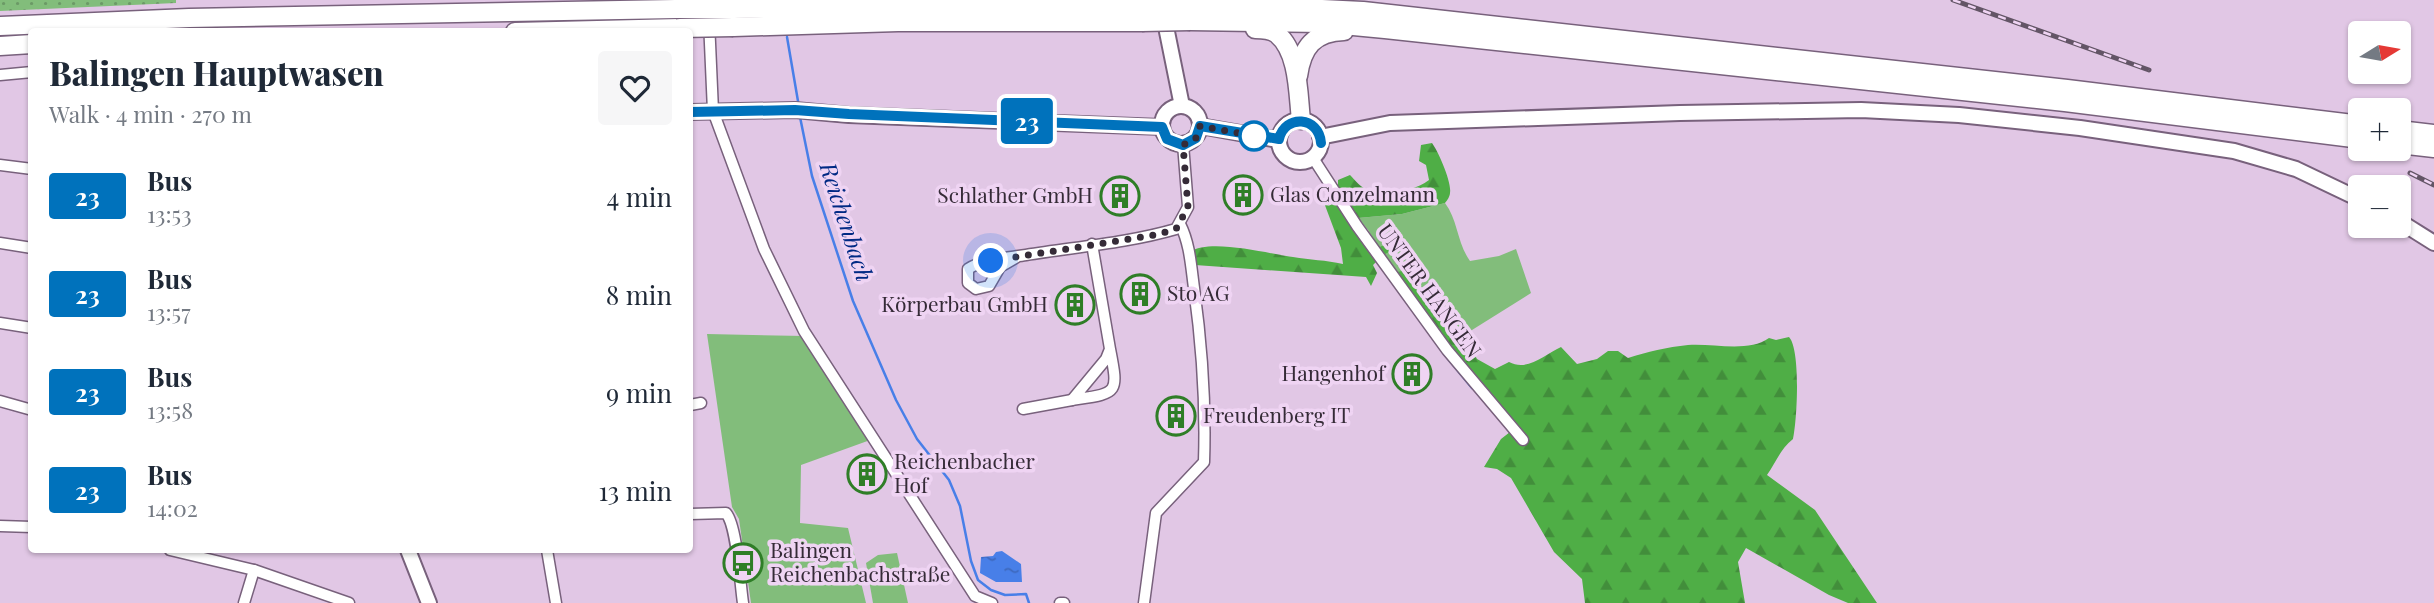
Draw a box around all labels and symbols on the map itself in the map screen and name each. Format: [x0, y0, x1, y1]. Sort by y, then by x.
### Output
north arrow [2348, 21, 2412, 84]
line badge: 23 [996, 98, 1058, 144]
unlabelled marker [1239, 121, 1269, 151]
water label: Reichenbach [813, 157, 881, 285]
building icon: Glas Conzelmann [1222, 174, 1264, 216]
building icon: Schlather GmbH [1099, 175, 1141, 217]
place label: Glas Conzelmann [1270, 179, 1436, 207]
place label: Schlather GmbH [937, 180, 1093, 208]
street label: UNTER HANGEN [1372, 217, 1489, 363]
your location [973, 243, 1008, 278]
building icon: Sto AG [1119, 273, 1161, 315]
place label: Sto AG [1167, 278, 1230, 306]
building icon: Körperbau GmbH [1054, 284, 1096, 326]
place label: Körperbau GmbH [881, 289, 1048, 317]
building icon: Hangenhof [1391, 353, 1433, 395]
place label: Hangenhof [1282, 358, 1387, 386]
building icon: Freudenberg IT [1155, 395, 1197, 437]
place label: Freudenberg IT [1203, 400, 1350, 428]
place label: Reichenbacher Hof [894, 446, 1036, 498]
building icon: Reichenbacher Hof [846, 453, 888, 495]
place label: Balingen Reichenbachstraße [770, 535, 950, 587]
bus stop icon: Balingen Reichenbachstraße [722, 542, 764, 584]

